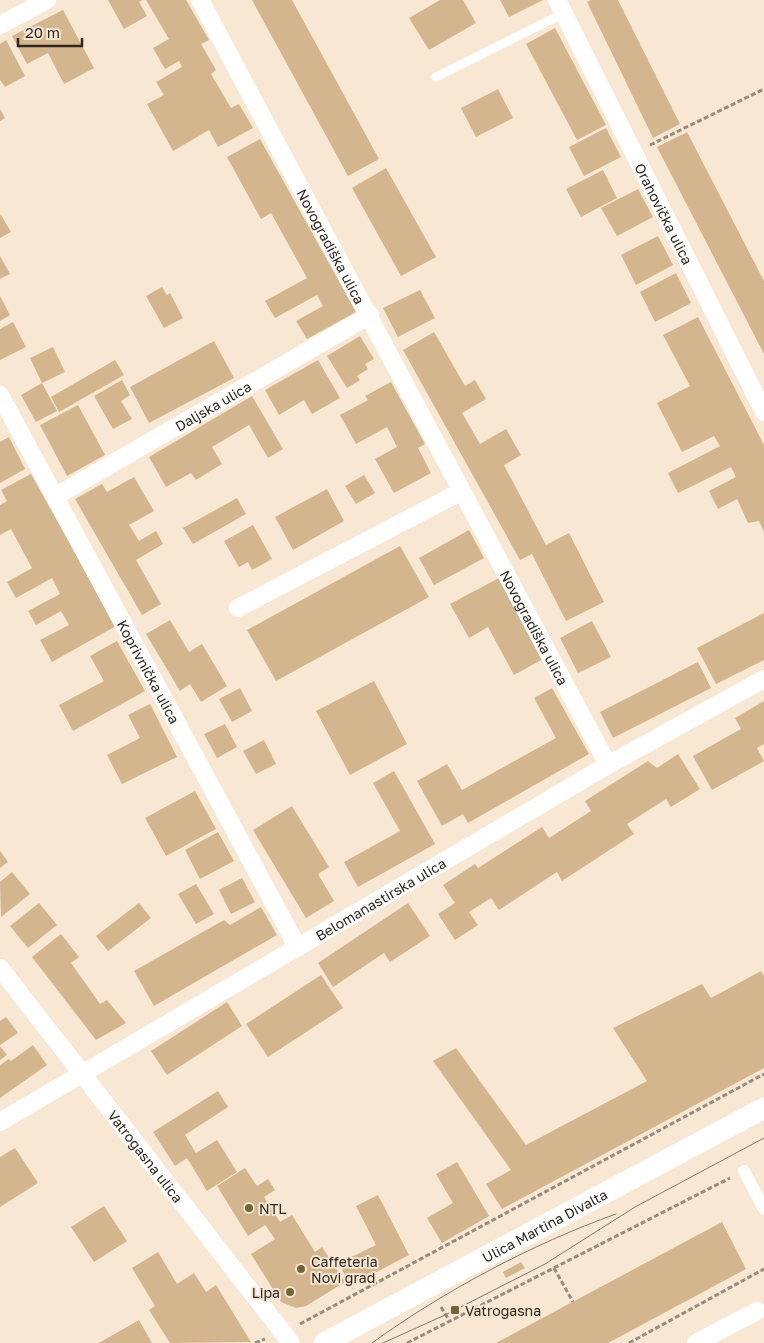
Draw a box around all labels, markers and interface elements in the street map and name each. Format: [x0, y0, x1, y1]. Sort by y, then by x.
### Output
scale bar [18, 15, 81, 47]
text: 20 m [25, 23, 60, 41]
street label: Orahovička ulica [632, 160, 697, 267]
street label: Novogradiška ulica [294, 186, 369, 307]
street label: Daljska ulica [172, 377, 254, 434]
street label: Novogradiška ulica [497, 567, 572, 688]
street label: Koprivnička ulica [114, 617, 184, 726]
street label: Belomanastirska ulica [312, 854, 449, 944]
street label: Vatrogasna ulica [105, 1107, 187, 1205]
street label: Ulica Martina Divalta [479, 1185, 610, 1266]
place label: NTL [259, 1200, 286, 1217]
marker: NTL [243, 1202, 255, 1214]
place label: Caffeteria Novi grad [311, 1253, 378, 1286]
marker: Caffeteria Novi grad [295, 1263, 307, 1275]
place label: Lipa [252, 1284, 280, 1301]
marker: Lipa [284, 1286, 296, 1298]
place label: Vatrogasna [465, 1302, 541, 1319]
marker: Vatrogasna [449, 1304, 461, 1316]

